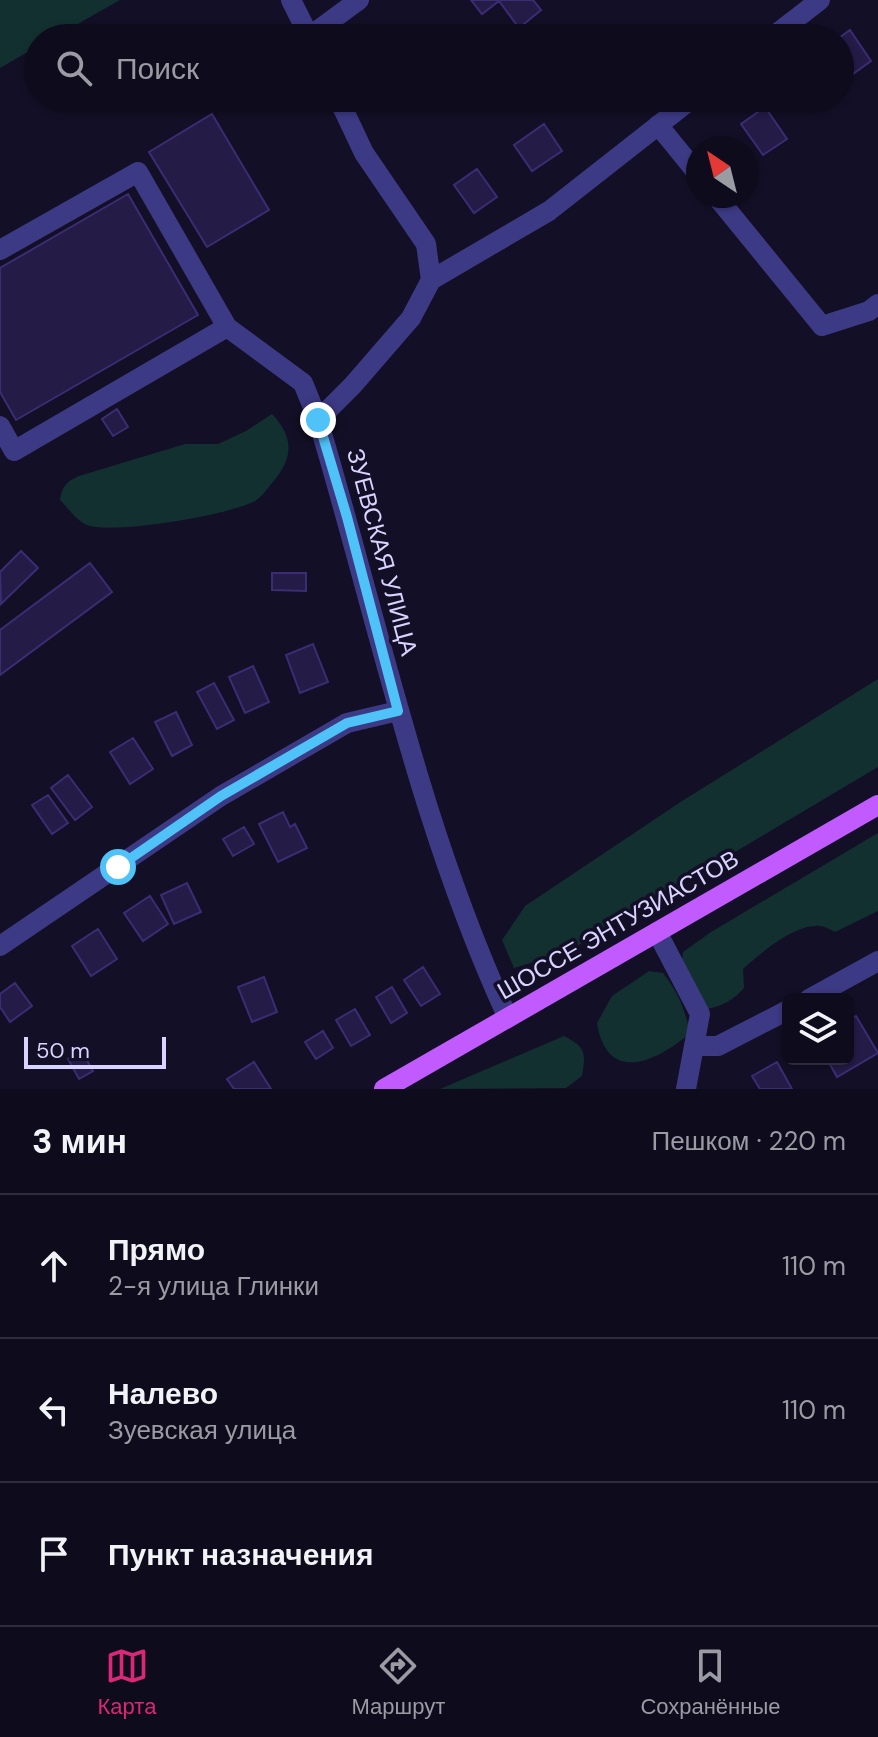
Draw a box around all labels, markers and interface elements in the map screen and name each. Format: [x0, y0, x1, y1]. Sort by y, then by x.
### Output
search box [24, 24, 854, 112]
icon: search [52, 46, 96, 90]
text: Поиск [116, 49, 199, 88]
north arrow [686, 136, 758, 208]
route end [300, 402, 336, 438]
street label: ЗУЕВСКАЯ УЛИЦА [340, 445, 425, 659]
street label: ШОССЕ ЭНТУЗИАСТОВ [491, 843, 744, 1006]
route start [100, 849, 136, 885]
map controls [782, 993, 854, 1065]
button: layers [782, 993, 854, 1065]
scale bar [24, 1033, 166, 1069]
text: 50 m [36, 1036, 90, 1065]
text: 3 мин [32, 1119, 127, 1164]
text: Пешком · 220 m [651, 1124, 846, 1158]
text: Прямо [108, 1230, 205, 1269]
icon: ahead [32, 1244, 76, 1288]
text: 110 m [782, 1249, 846, 1283]
text: 2-я улица Глинки [108, 1269, 319, 1303]
text: Налево [108, 1374, 218, 1413]
icon: left [32, 1388, 76, 1432]
text: 110 m [782, 1393, 846, 1427]
text: Зуевская улица [108, 1413, 296, 1447]
icon: arrive [32, 1532, 76, 1576]
text: Пункт назначения [108, 1535, 373, 1574]
tab: Карта [98, 1644, 156, 1721]
tab: Маршрут [352, 1644, 445, 1721]
tab: Сохранённые [640, 1644, 780, 1721]

